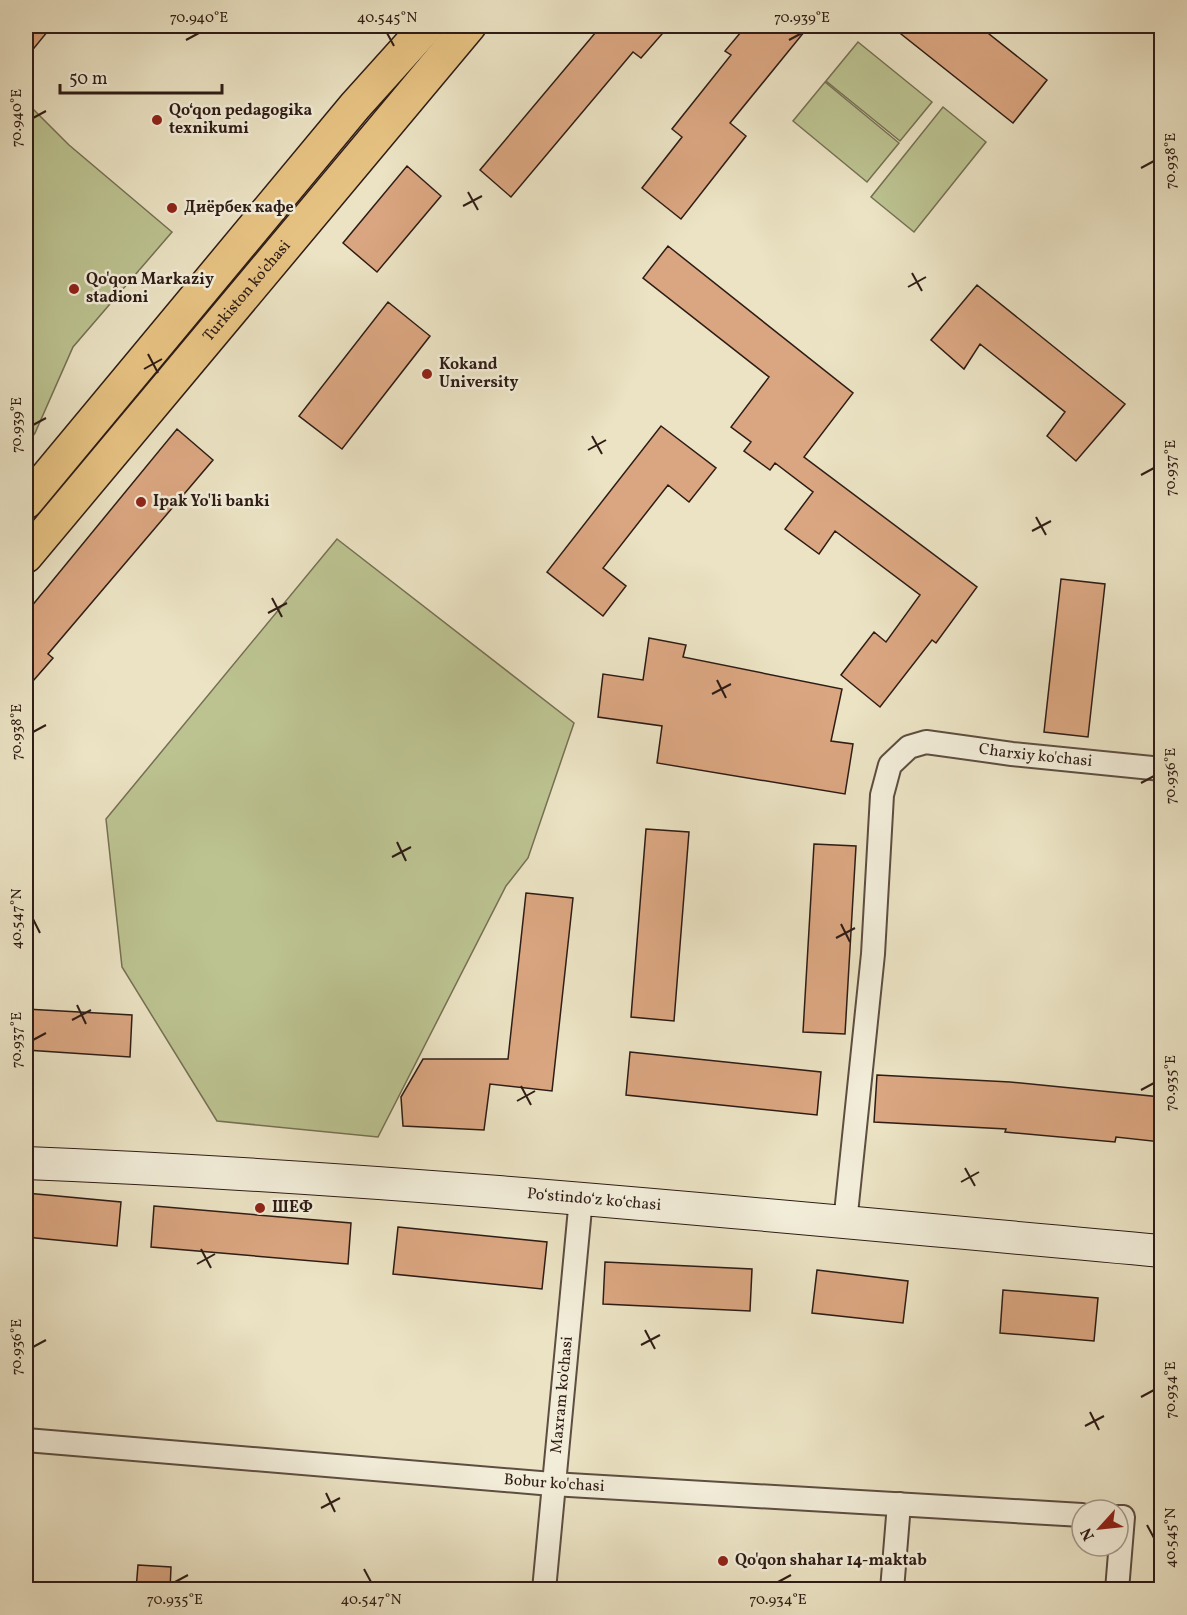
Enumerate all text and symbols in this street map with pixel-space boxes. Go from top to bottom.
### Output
text: 70.940°E [170,8,228,29]
text: 40.545°N [357,8,417,29]
text: 70.939°E [774,8,830,29]
scale bar [60,57,222,95]
text: 50 m [69,67,108,92]
text: 70.940°E [7,89,28,147]
place label: Qo‘qon pedagogika texnikumi [169,100,313,140]
marker: Qo‘qon pedagogika texnikumi [150,113,164,127]
text: 70.938°E [1161,133,1182,189]
place label: Диёрбек кафе [184,197,294,219]
marker: Диёрбек кафе [165,201,179,215]
street label: Turkiston ko'chasi [198,236,296,347]
place label: Qo'qon Markaziy stadioni [86,269,214,309]
marker: Qo'qon Markaziy stadioni [67,282,81,296]
place label: Kokand University [439,354,519,394]
marker: Kokand University [420,367,434,381]
text: 70.939°E [7,397,28,453]
text: 70.937°E [1161,440,1182,496]
place label: Ipak Yo'li banki [153,491,270,513]
marker: Ipak Yo'li banki [134,495,148,509]
text: 70.938°E [7,704,28,760]
street label: Charxiy ko'chasi [977,738,1093,773]
text: 70.936°E [1161,748,1182,804]
text: 40.547°N [7,888,28,950]
text: 70.937°E [7,1012,28,1068]
text: 70.935°E [1161,1055,1182,1111]
street label: Poʻstindoʻz koʻchasi [526,1183,662,1217]
place label: ШЕФ [272,1197,313,1219]
marker: ШЕФ [253,1201,267,1215]
text: 70.936°E [7,1319,28,1375]
street label: Maxram ko'chasi [546,1335,579,1455]
text: 70.934°E [1161,1361,1182,1419]
street label: Bobur ko'chasi [503,1469,605,1498]
north arrow [1070,1498,1130,1558]
text: 40.545°N [1161,1508,1182,1568]
text: N [1076,1523,1101,1544]
place label: Qo'qon shahar 14-maktab [735,1550,927,1572]
marker: Qo'qon shahar 14-maktab [716,1554,730,1568]
text: 70.935°E [147,1590,203,1611]
text: 40.547°N [340,1590,402,1611]
text: 70.934°E [749,1590,807,1611]

